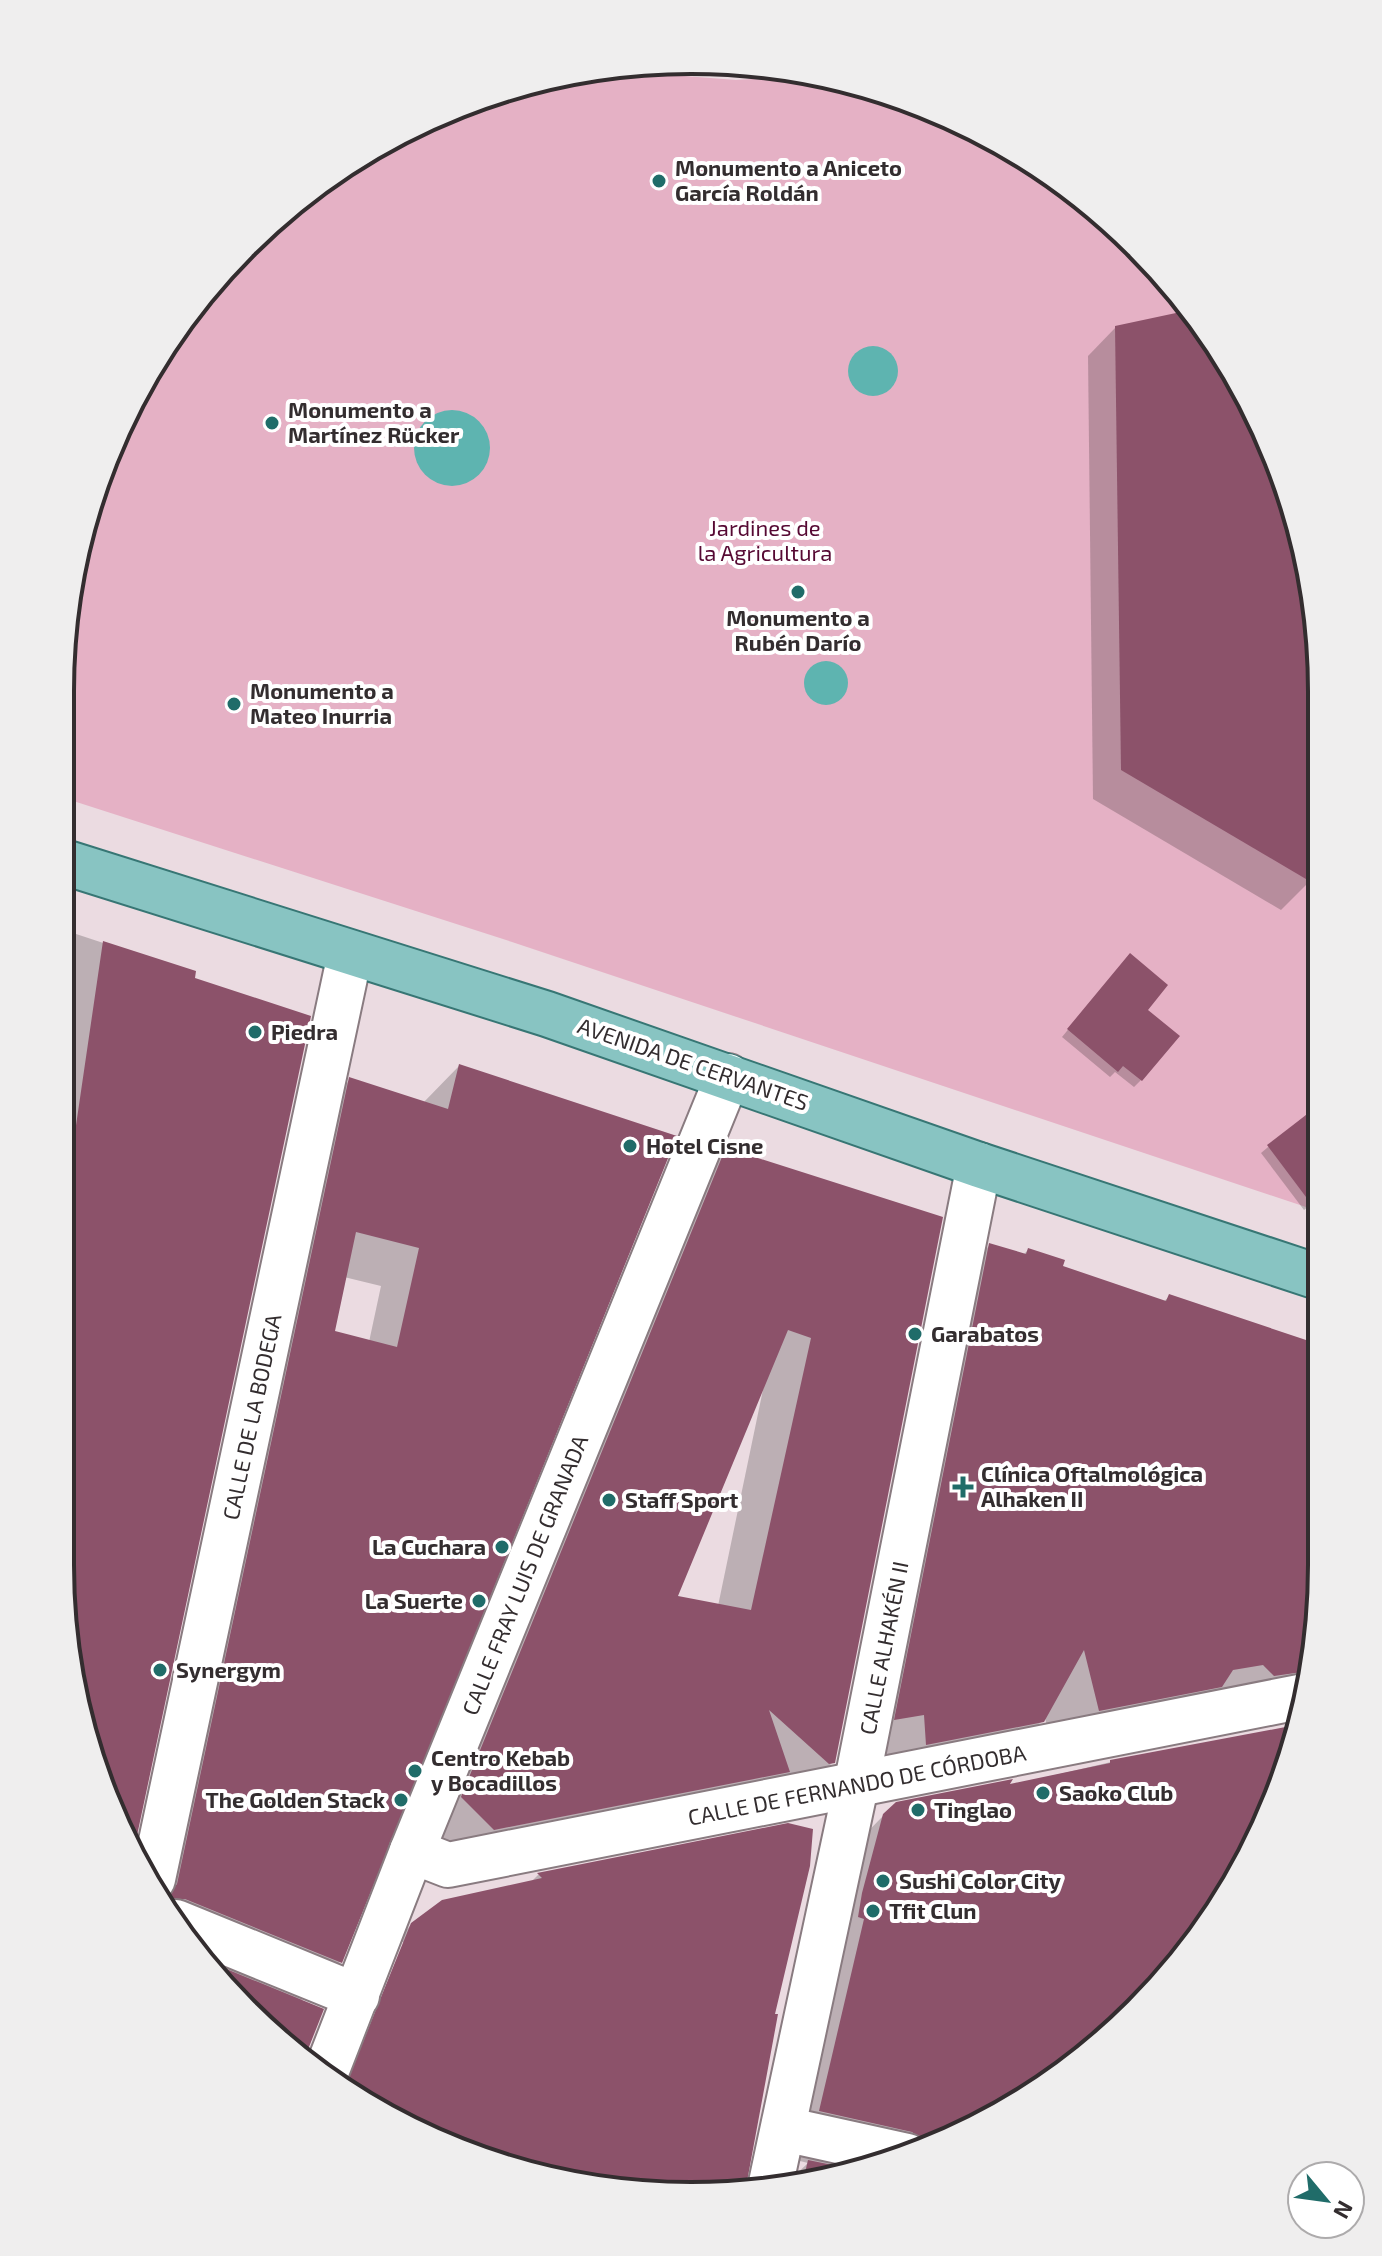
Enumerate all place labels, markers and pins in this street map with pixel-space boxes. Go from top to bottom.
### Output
place label: Monumento a Aniceto García Roldán [675,154,902,205]
marker: Monumento a Aniceto García Roldán [650,172,668,190]
place label: Monumento a Martínez Rücker [288,396,460,447]
marker: Monumento a Martínez Rücker [263,414,281,432]
marker: Monumento a Rubén Darío [789,583,807,601]
place label: Monumento a Rubén Darío [726,604,870,655]
place label: Monumento a Mateo Inurria [250,677,394,728]
marker: Monumento a Mateo Inurria [225,695,243,713]
place label: Piedra [271,1018,338,1044]
marker: Piedra [246,1023,264,1041]
place label: Hotel Cisne [646,1132,763,1158]
marker: Hotel Cisne [621,1137,639,1155]
place label: Garabatos [931,1320,1039,1346]
marker: Garabatos [906,1325,924,1343]
place label: Clínica Oftalmológica Alhaken II [981,1460,1203,1511]
marker: Clínica Oftalmológica Alhaken II [952,1476,974,1498]
place label: Staff Sport [625,1486,738,1512]
marker: Staff Sport [600,1491,618,1509]
place label: La Cuchara [372,1533,486,1559]
marker: La Cuchara [493,1538,511,1556]
place label: La Suerte [365,1587,463,1613]
marker: La Suerte [470,1592,488,1610]
place label: Synergym [176,1656,281,1683]
marker: Synergym [151,1661,169,1679]
place label: Centro Kebab y Bocadillos [431,1744,570,1796]
marker: Centro Kebab y Bocadillos [406,1762,424,1780]
place label: Saoko Club [1059,1779,1173,1805]
marker: Saoko Club [1034,1784,1052,1802]
place label: The Golden Stack [206,1786,386,1812]
marker: The Golden Stack [392,1791,410,1809]
place label: Tinglao [934,1796,1012,1822]
marker: Tinglao [909,1801,927,1819]
place label: Sushi Color City [899,1867,1062,1894]
marker: Sushi Color City [874,1872,892,1890]
place label: Tfit Clun [889,1897,977,1923]
marker: Tfit Clun [864,1902,882,1920]

